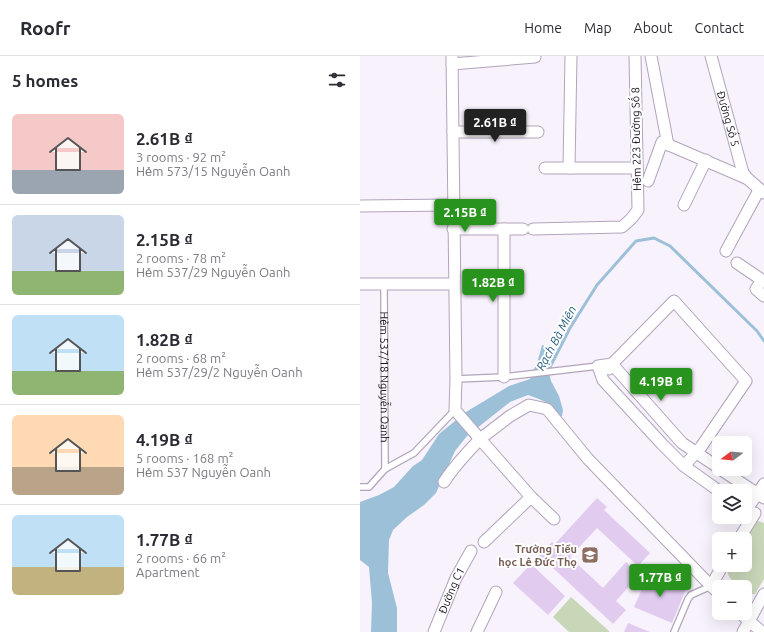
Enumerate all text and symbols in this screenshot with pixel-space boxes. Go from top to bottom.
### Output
text: Roofr [20,17,71,39]
text: Home [524,20,562,36]
text: Map [584,20,612,36]
text: About [634,20,673,36]
text: Contact [695,20,744,36]
icon: filters [326,69,348,91]
text: 5 homes [12,71,78,90]
street label: Hẻm 223 Đường Số 8 [627,87,643,191]
street label: Đường Số 5 [715,90,741,148]
pin: 2.61B ₫ [458,109,532,143]
text: 2.61B ₫ [473,115,517,129]
text: 2.61B ₫ [136,129,193,148]
icon: home [44,130,92,178]
text: 3 rooms · 92 m² [136,150,226,164]
text: Hẻm 573/15 Nguyễn Oanh [136,164,291,178]
pin: 2.15B ₫ [428,199,502,233]
text: 2.15B ₫ [443,205,487,219]
text: 2.15B ₫ [136,230,193,249]
icon: home [44,231,92,279]
text: 2 rooms · 78 m² [136,251,226,265]
text: Hẻm 537/29 Nguyễn Oanh [136,265,291,279]
pin: 1.82B ₫ [456,269,530,303]
text: 1.82B ₫ [471,275,515,289]
water label: Rạch Bà Miên [534,303,579,373]
street label: Hẻm 537/18 Nguyễn Oanh [378,312,391,442]
text: 1.82B ₫ [136,330,193,349]
icon: home [44,331,92,379]
text: 2 rooms · 68 m² [136,351,226,365]
text: Hẻm 537/29/2 Nguyễn Oanh [136,365,303,379]
pin: 4.19B ₫ [624,368,698,402]
text: 4.19B ₫ [639,374,683,388]
text: 4.19B ₫ [136,430,193,449]
icon: home [44,431,92,479]
north arrow [712,436,752,476]
map controls [712,436,752,620]
text: 5 rooms · 168 m² [136,451,233,465]
text: Hẻm 537 Nguyễn Oanh [136,465,271,479]
button: layers [712,484,752,524]
text: 1.77B ₫ [136,530,193,549]
icon: home [44,531,92,579]
button: + [712,532,752,572]
place label: Trường Tiểu học Lê Đức Thọ [498,543,577,568]
school or university icon: Trường Tiểu học Lê Đức Thọ [580,545,600,565]
text: 2 rooms · 66 m² [136,551,226,565]
pin: 1.77B ₫ [623,564,697,598]
text: Apartment [136,565,200,579]
street label: Đường C1 [436,565,467,615]
text: 1.77B ₫ [638,570,682,584]
button: − [712,580,752,620]

